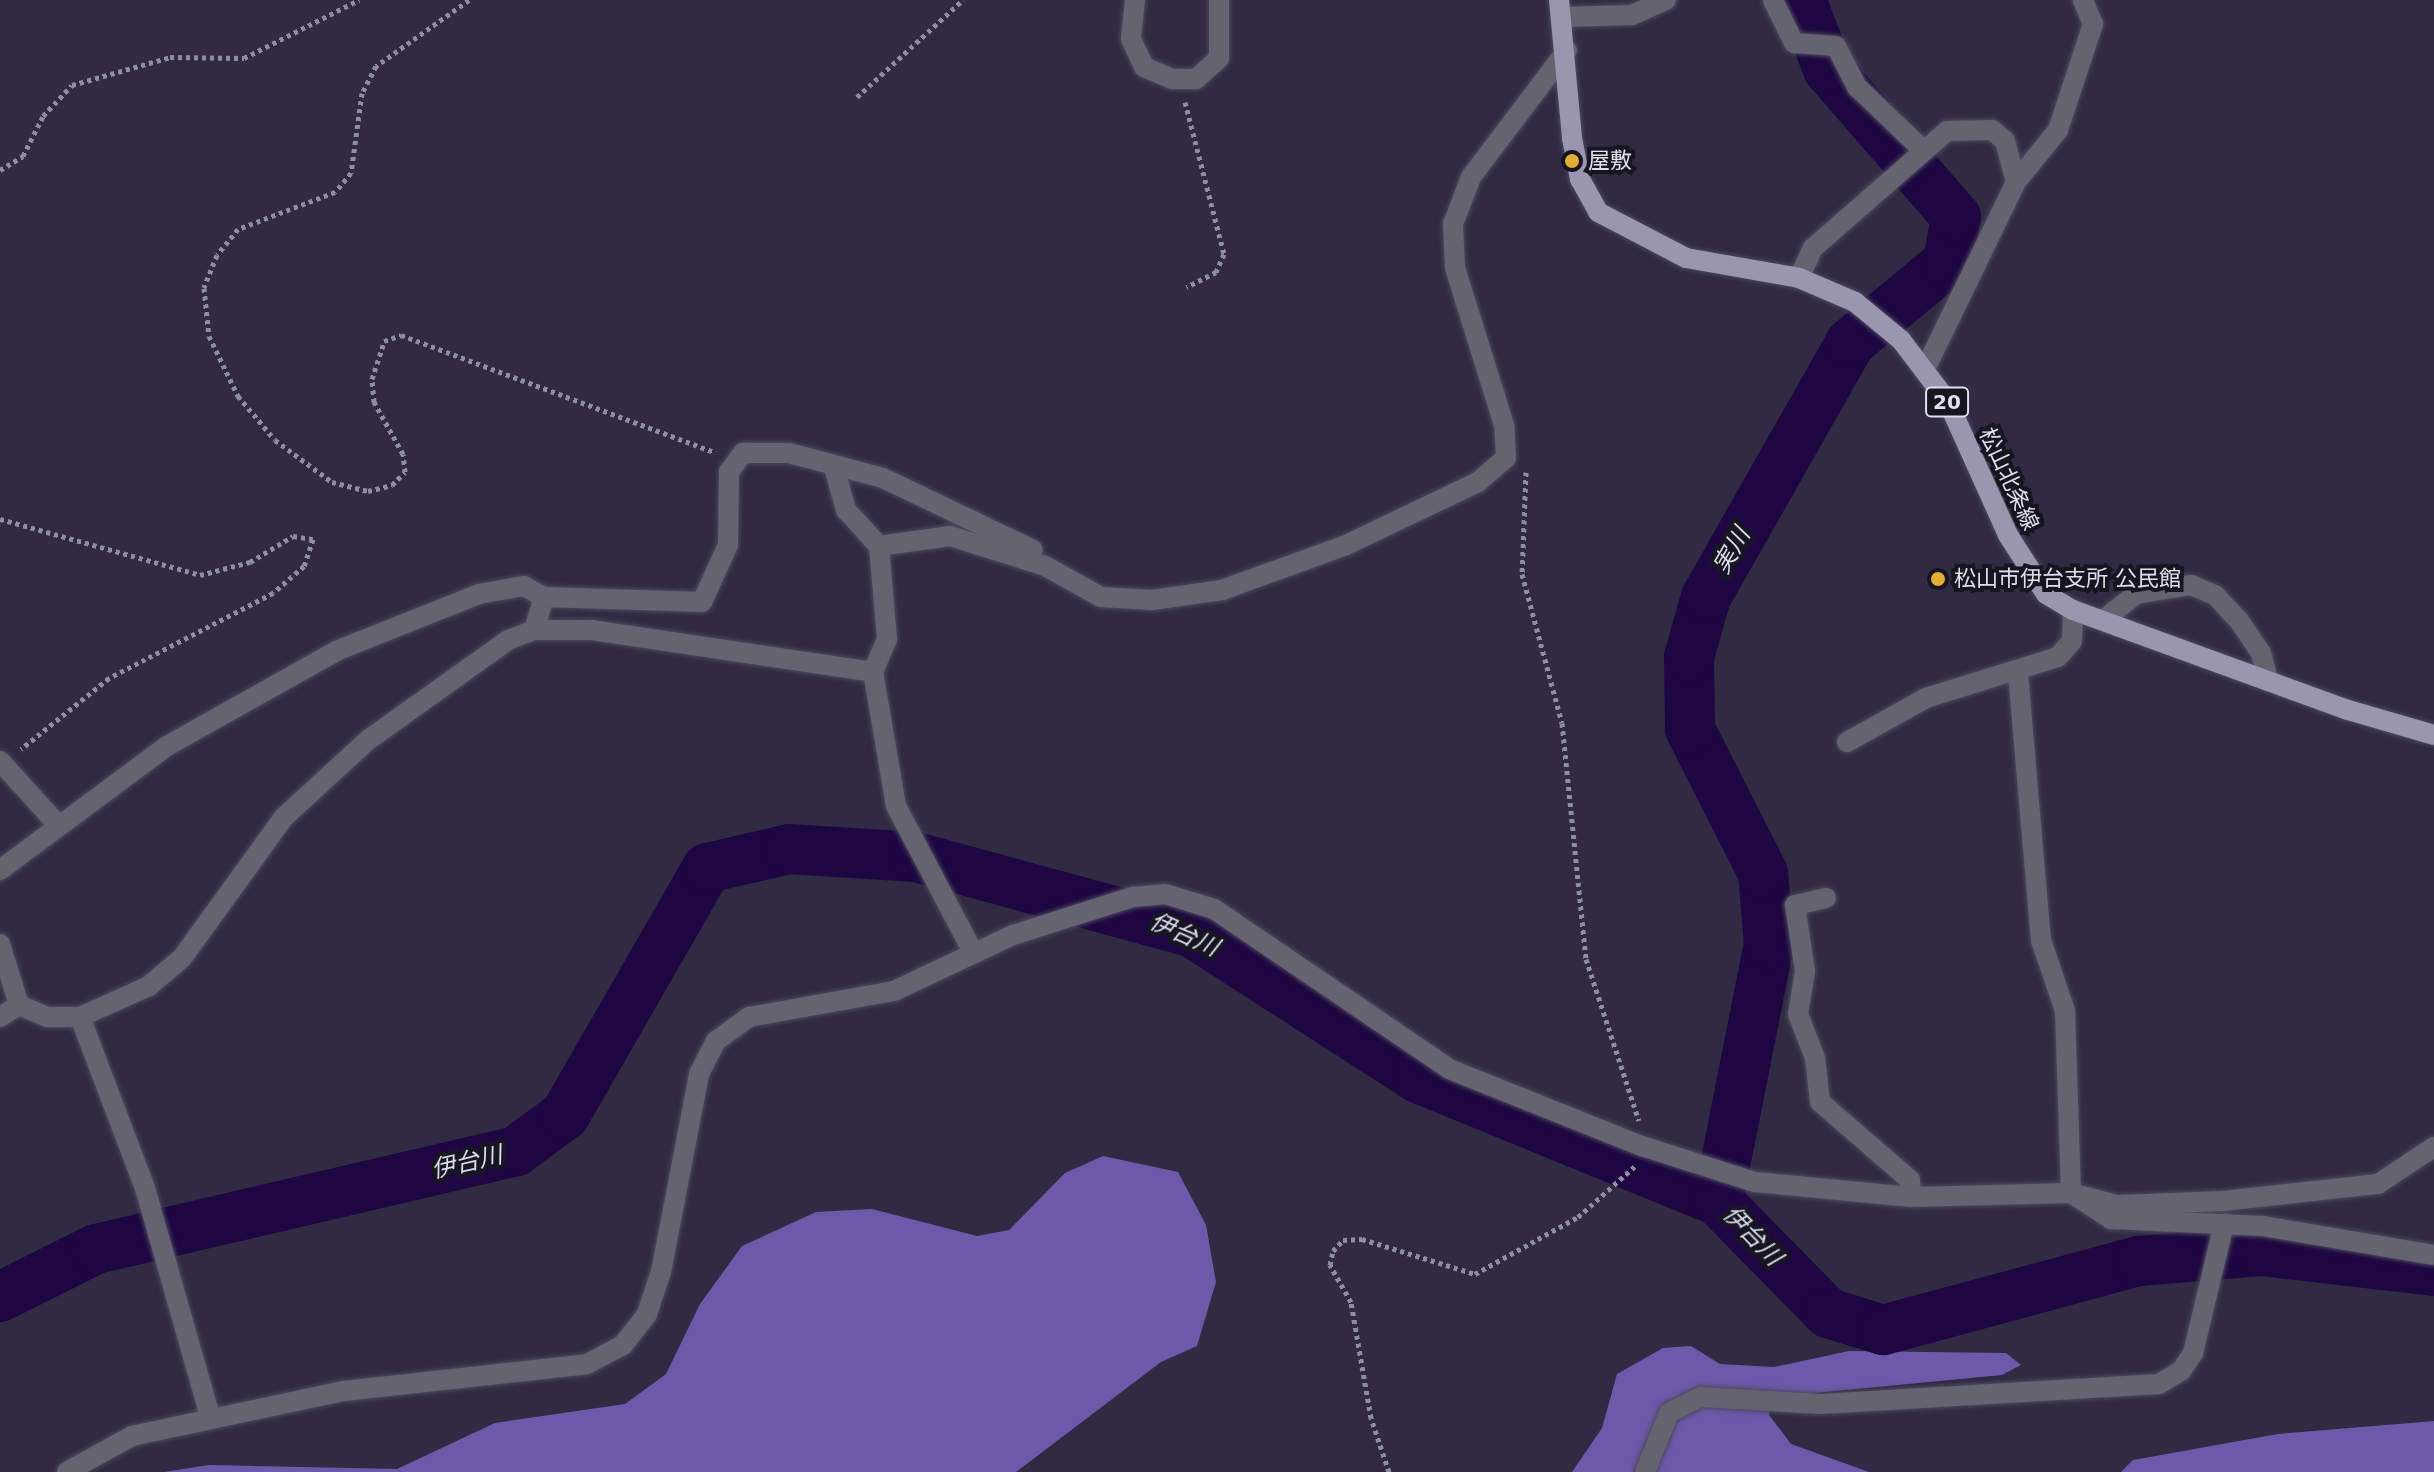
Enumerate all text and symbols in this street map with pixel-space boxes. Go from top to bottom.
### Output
place label: 屋敷 [1588,148,1632,174]
marker: 屋敷 [1563,152,1581,170]
road number: 20 [1925,386,1969,418]
street label: 松山北条線 [1974,424,2044,534]
water label: 実川 [1708,523,1756,579]
place label: 松山市伊台支所 公民館 [1954,566,2181,592]
marker: 松山市伊台支所 公民館 [1929,570,1947,588]
water label: 伊台川 [1145,907,1223,963]
water label: 伊台川 [429,1141,505,1185]
water label: 伊台川 [1717,1200,1787,1272]

